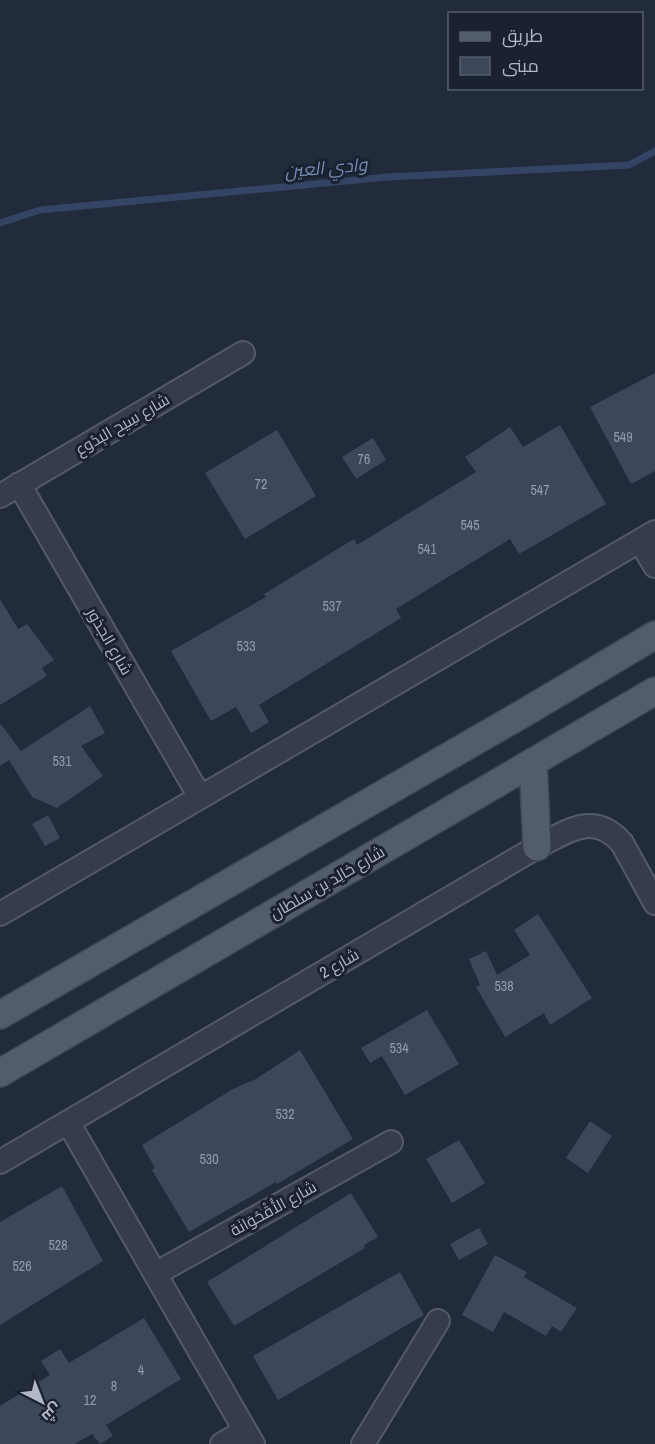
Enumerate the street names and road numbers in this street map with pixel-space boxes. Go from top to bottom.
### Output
street label: شارع سِيح البِدُوع [71,388,174,461]
street label: شارع الجذور [80,602,138,679]
street label: شارع خالِد بن سلطان [265,840,389,925]
street label: شارع 2 [315,943,363,984]
street label: شارع الأُقْحُوَانَة [226,1175,321,1242]

